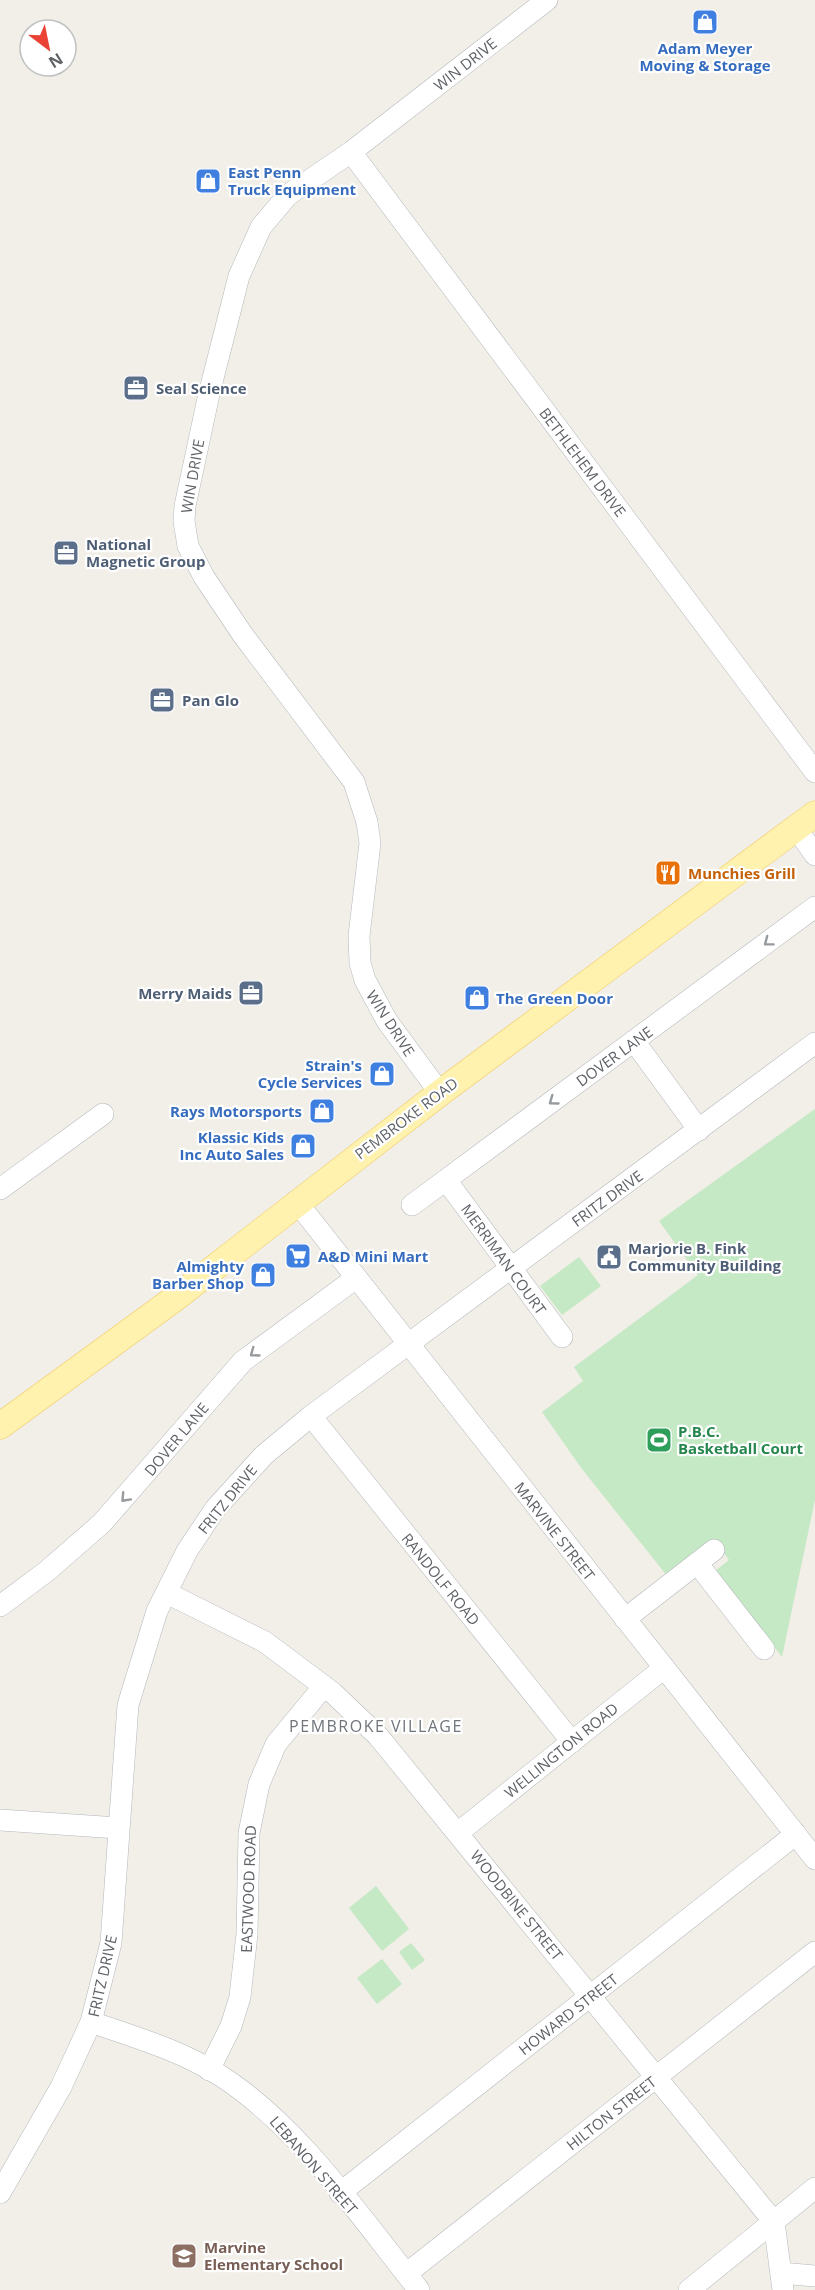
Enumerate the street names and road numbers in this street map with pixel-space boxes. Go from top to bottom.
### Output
street label: WIN DRIVE [429,33,501,95]
street label: BETHLEHEM DRIVE [535,403,631,521]
street label: WIN DRIVE [176,437,208,515]
street label: WIN DRIVE [362,986,420,1060]
street label: DOVER LANE [572,1021,656,1091]
street label: PEMBROKE ROAD [350,1073,462,1163]
street label: FRITZ DRIVE [567,1165,647,1231]
street label: MERRIMAN COURT [457,1200,551,1319]
street label: DOVER LANE [139,1398,213,1480]
street label: FRITZ DRIVE [193,1460,261,1538]
street label: MARVINE STREET [510,1478,600,1585]
street label: RANDOLF ROAD [398,1529,484,1629]
street label: WELLINGTON ROAD [500,1698,622,1802]
street label: EASTWOOD ROAD [236,1825,260,1953]
street label: WOODBINE STREET [466,1846,568,1965]
street label: FRITZ DRIVE [83,1933,121,2019]
street label: HOWARD STREET [514,1968,622,2059]
street label: HILTON STREET [562,2071,661,2154]
street label: LEBANON STREET [266,2112,363,2219]

